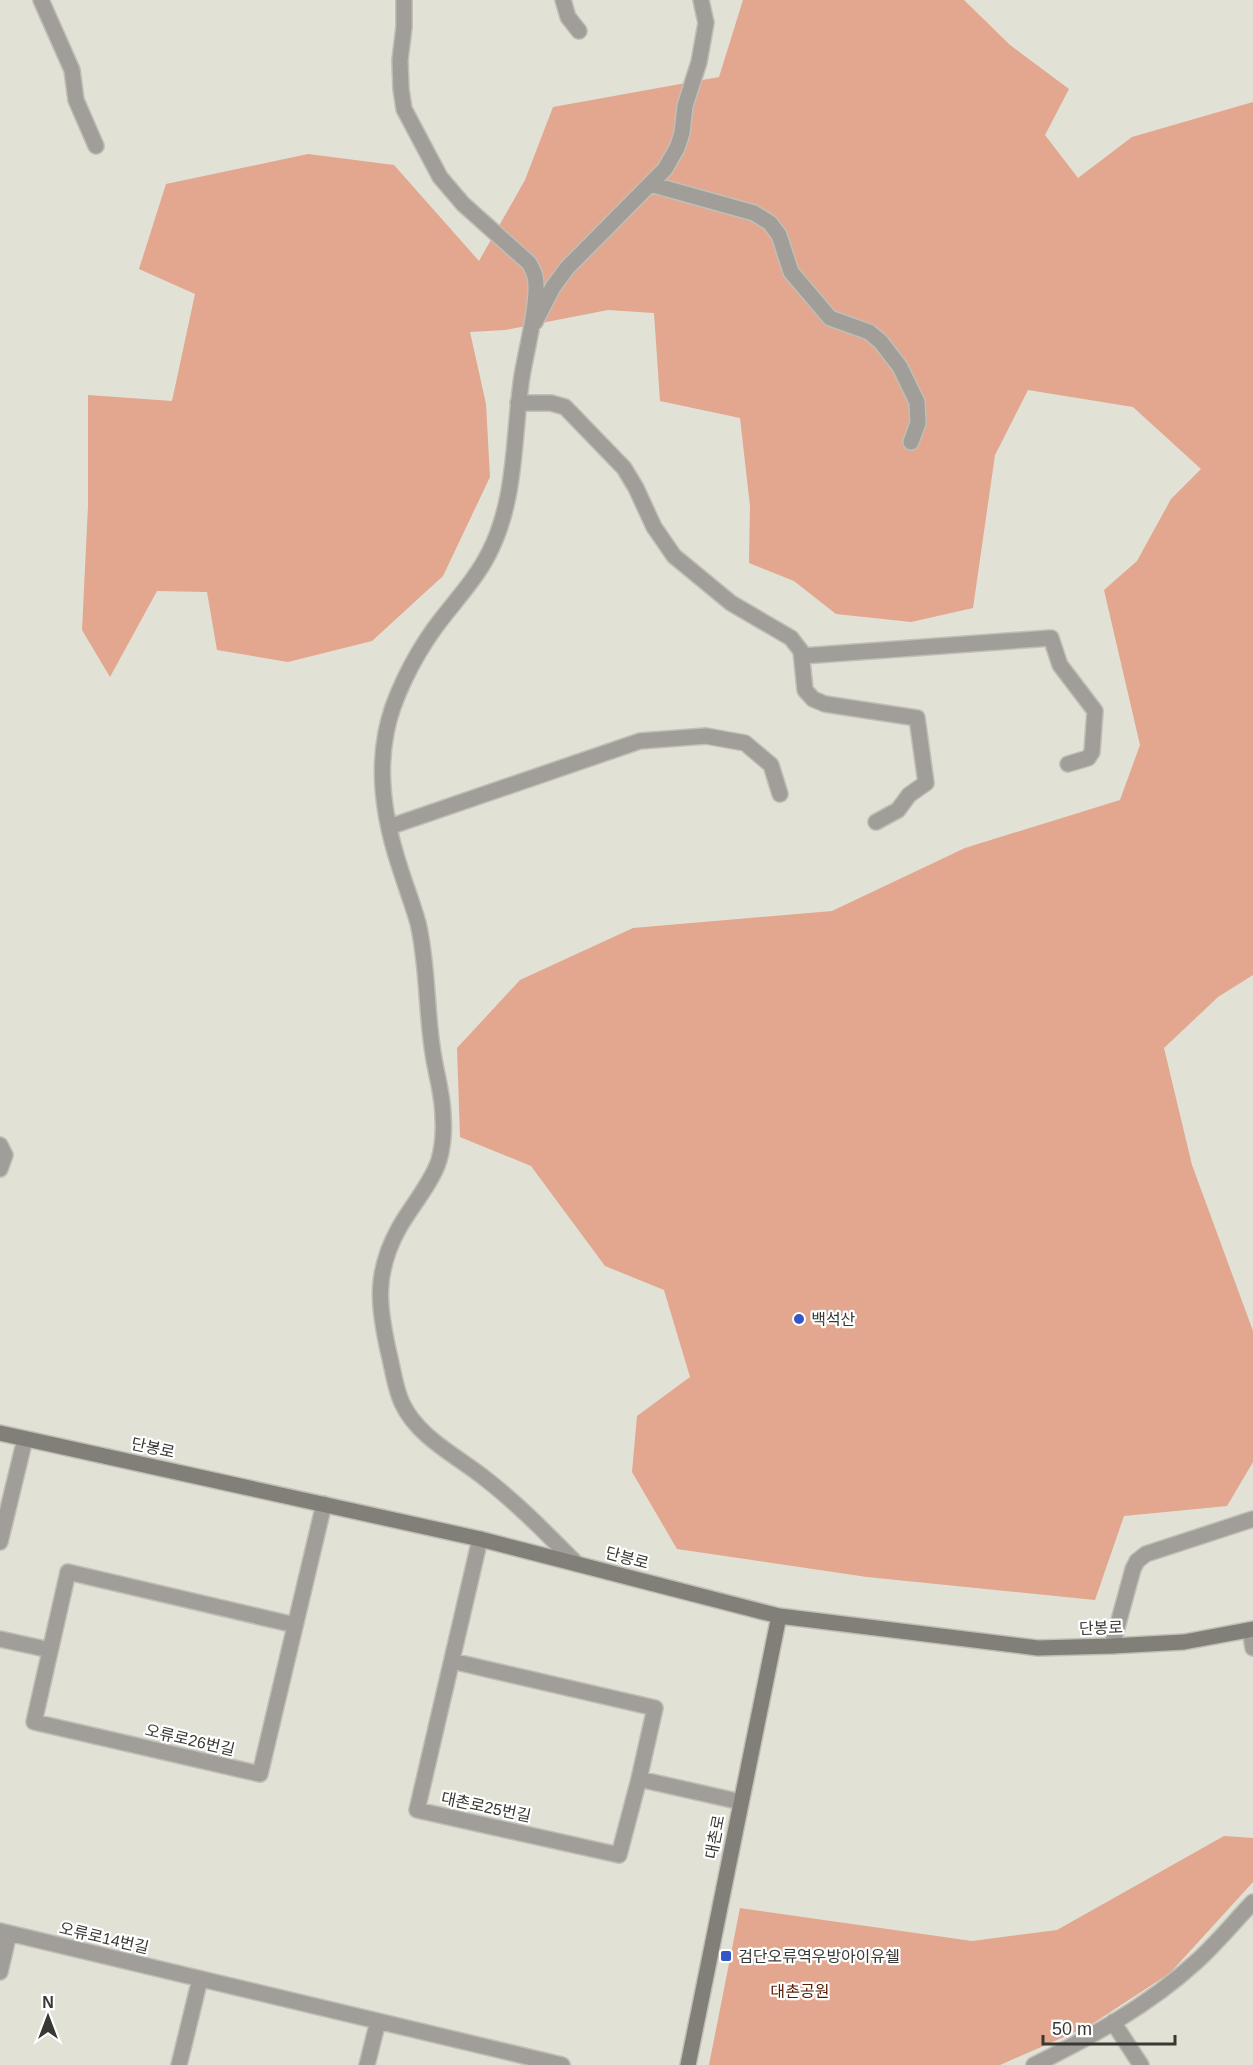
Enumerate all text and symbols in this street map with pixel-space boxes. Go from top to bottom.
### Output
place label: 백석산 [811,1311,855,1328]
marker: 백석산 [792,1312,806,1326]
street label: 단봉로 [130,1435,177,1461]
street label: 단봉로 [603,1544,651,1572]
street label: 단봉로 [1079,1619,1124,1637]
street label: 오류로26번길 [144,1721,236,1759]
street label: 대촌로25번길 [440,1789,532,1825]
street label: 대촌로 [702,1813,728,1860]
street label: 오류로14번길 [58,1919,150,1957]
place label: 검단오류역우방아이유쉘 [738,1948,900,1965]
marker: 검단오류역우방아이유쉘 [719,1949,733,1963]
park label: 대촌공원 [771,1983,829,2000]
north arrow [18,1987,78,2047]
text: N [42,1994,54,2011]
scale bar [1043,2008,1175,2046]
text: 50 m [1052,2019,1092,2039]

